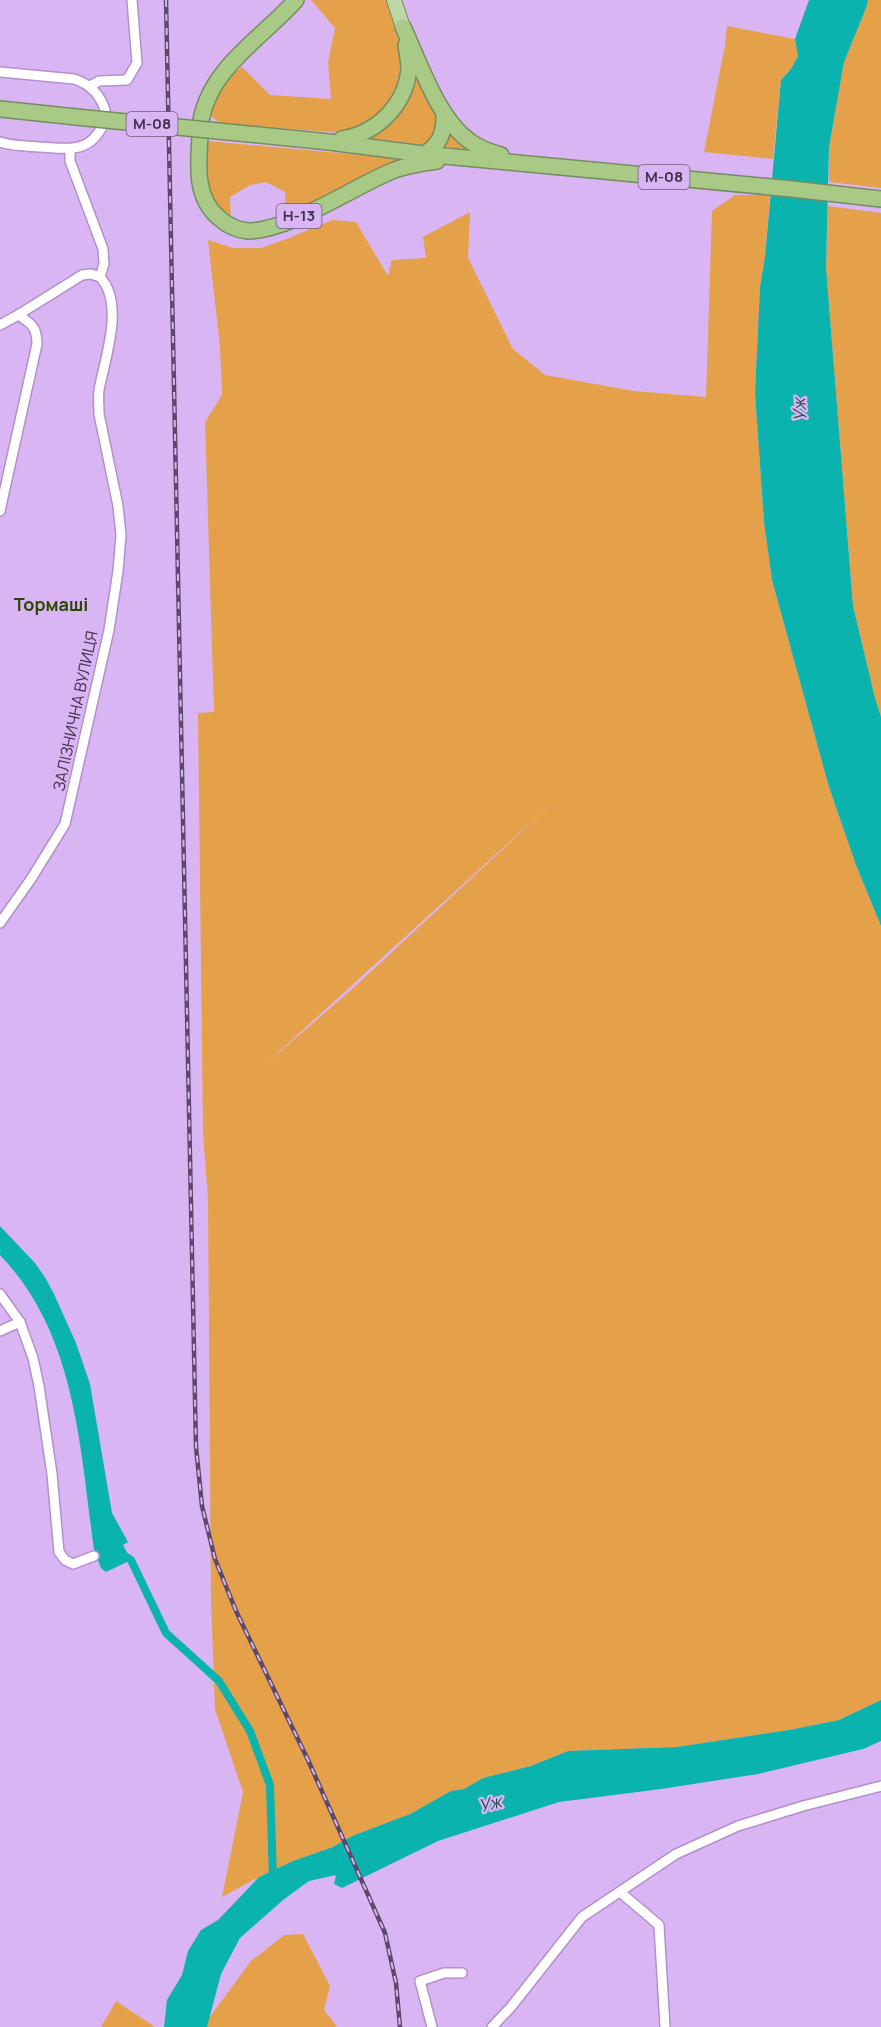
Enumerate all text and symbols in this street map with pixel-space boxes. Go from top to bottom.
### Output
road number: М-08 [126,112,178,136]
road number: М-08 [638,165,690,189]
road number: Н-13 [276,204,322,228]
water label: Уж [786,395,812,423]
district label: Тормаші [14,592,88,616]
street label: ЗАЛІЗНИЧНА ВУЛИЦЯ [47,629,103,793]
water label: Уж [476,1788,506,1817]

